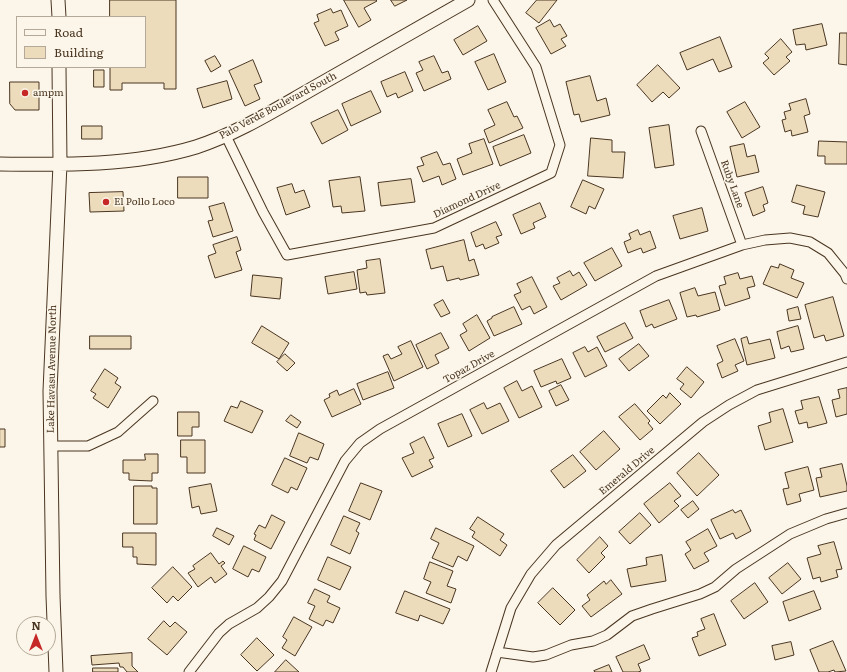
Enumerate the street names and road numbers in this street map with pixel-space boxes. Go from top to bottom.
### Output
street label: Palo Verde Boulevard South [217,70,339,142]
street label: Ruby Lane [718,158,746,210]
street label: Diamond Drive [432,179,502,221]
street label: Lake Havasu Avenue North [45,305,59,433]
street label: Topaz Drive [441,348,497,386]
street label: Emerald Drive [597,444,657,498]

